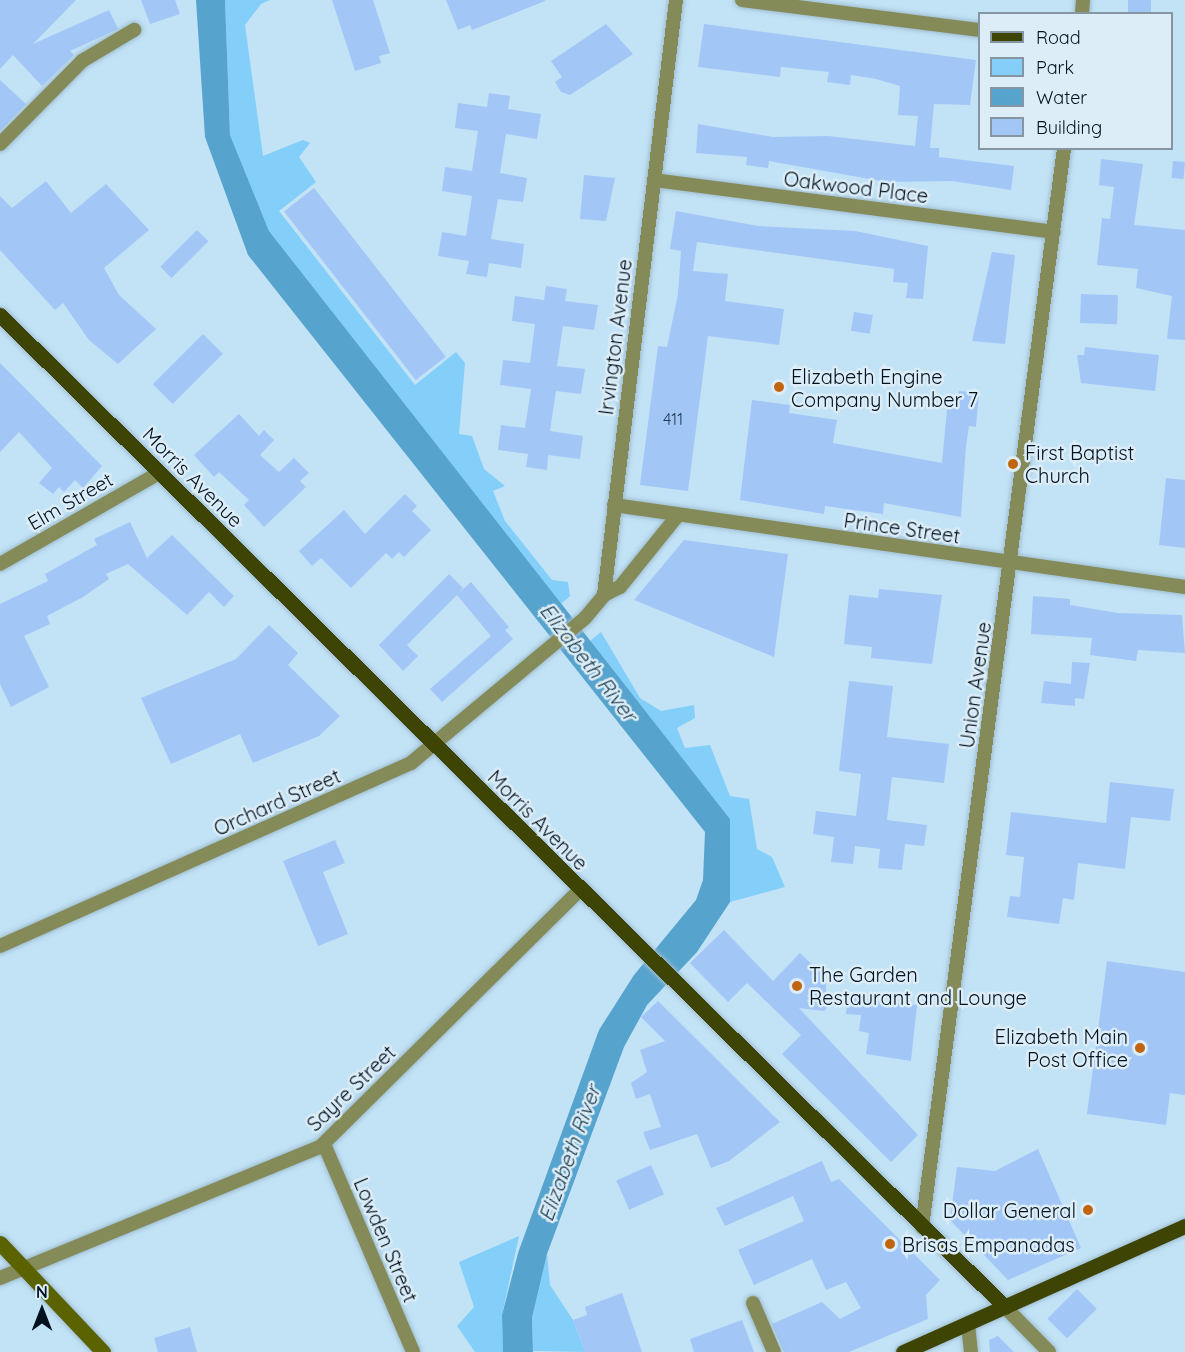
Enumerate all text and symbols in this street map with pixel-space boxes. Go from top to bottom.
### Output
legend [978,12,1173,150]
text: Road [1036,26,1081,49]
text: Park [1036,56,1074,79]
text: Water [1036,86,1087,109]
text: Building [1036,116,1102,139]
street label: Oakwood Place [782,166,930,208]
street label: Irvington Avenue [594,258,636,416]
place label: Elizabeth Engine Company Number 7 [791,364,978,411]
marker: Elizabeth Engine Company Number 7 [772,380,786,394]
house number: 411 [663,409,683,429]
street label: Morris Avenue [138,422,248,532]
place label: First Baptist Church [1025,440,1134,487]
marker: First Baptist Church [1006,457,1020,471]
street label: Elm Street [23,467,117,535]
street label: Prince Street [842,508,962,548]
water label: Elizabeth River [535,598,643,726]
street label: Union Avenue [954,620,996,750]
street label: Orchard Street [210,763,344,841]
street label: Morris Avenue [483,765,593,875]
place label: The Garden Restaurant and Lounge [809,963,1027,1010]
marker: The Garden Restaurant and Lounge [790,979,804,993]
place label: Elizabeth Main Post Office [995,1024,1128,1071]
street label: Sayre Street [302,1040,400,1136]
marker: Elizabeth Main Post Office [1133,1041,1147,1055]
water label: Elizabeth River [533,1082,605,1224]
street label: Lowden Street [349,1174,423,1306]
place label: Dollar General [943,1198,1076,1222]
marker: Dollar General [1081,1203,1095,1217]
place label: Brisas Empanadas [902,1232,1075,1256]
marker: Brisas Empanadas [883,1237,897,1251]
north arrow [12,1280,72,1340]
text: N [36,1282,48,1302]

